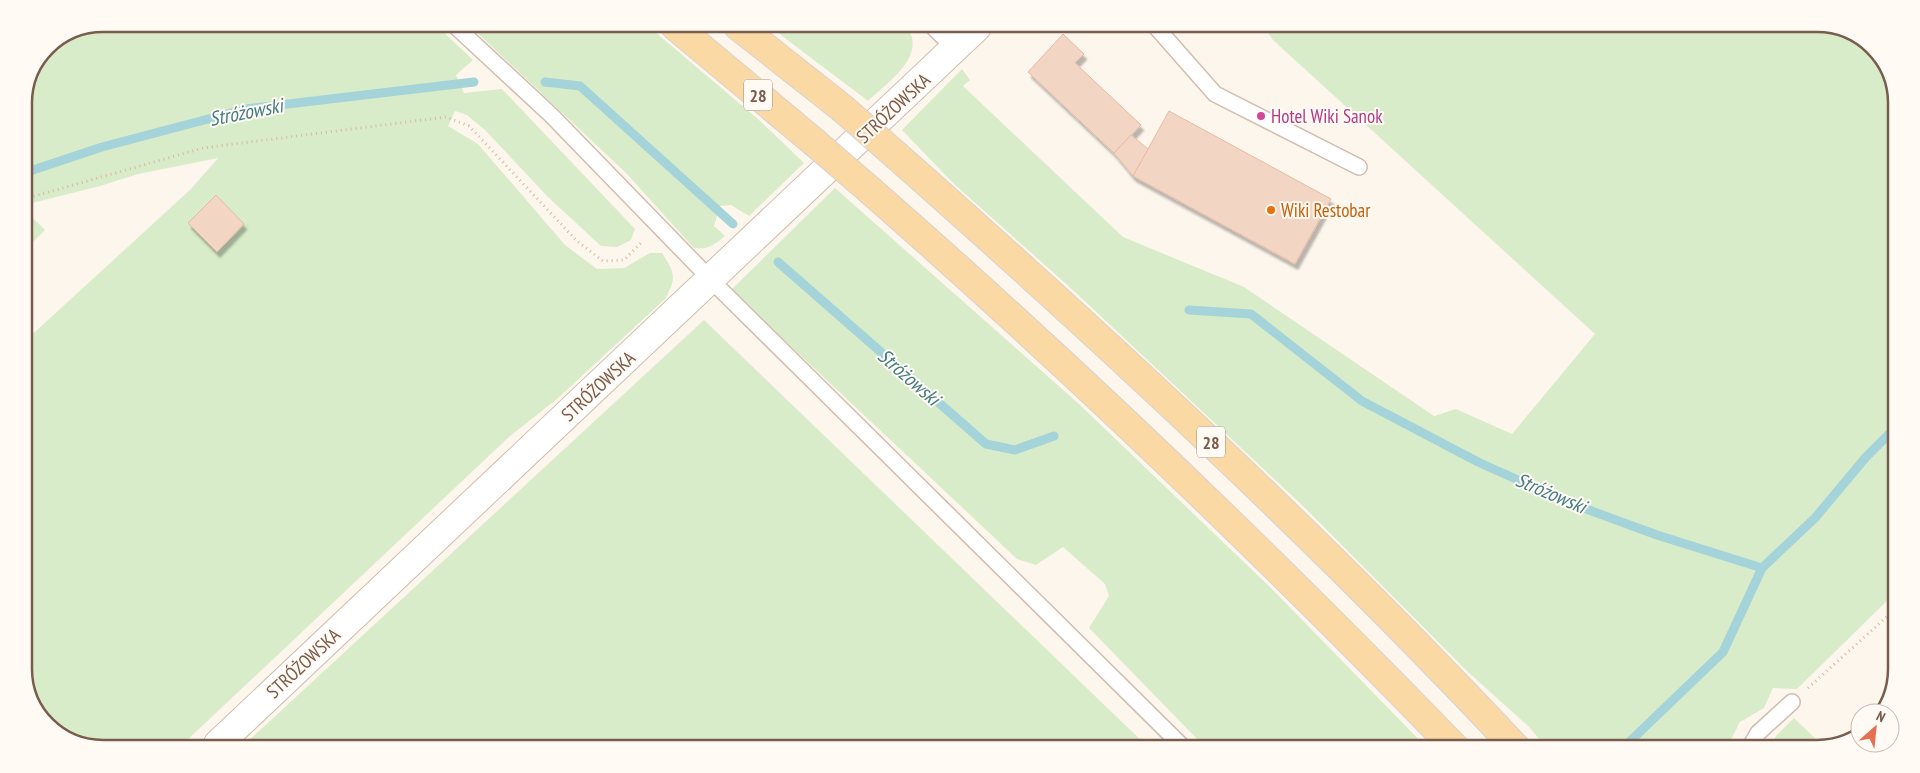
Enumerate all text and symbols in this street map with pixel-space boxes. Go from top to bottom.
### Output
street label: STRÓŻOWSKA [851,68,935,148]
road number: 28 [744,80,772,110]
water label: Stróżowski [207,92,287,132]
place label: Hotel Wiki Sanok [1271,104,1383,128]
marker: Hotel Wiki Sanok [1255,110,1267,122]
place label: Wiki Restobar [1281,198,1371,222]
marker: Wiki Restobar [1265,204,1277,216]
water label: Stróżowski [873,343,947,413]
street label: STRÓŻOWSKA [556,346,640,426]
road number: 28 [1197,427,1225,458]
water label: Stróżowski [1512,467,1593,520]
street label: STRÓŻOWSKA [261,623,345,703]
north arrow [1850,703,1900,753]
text: N [1873,707,1888,726]

